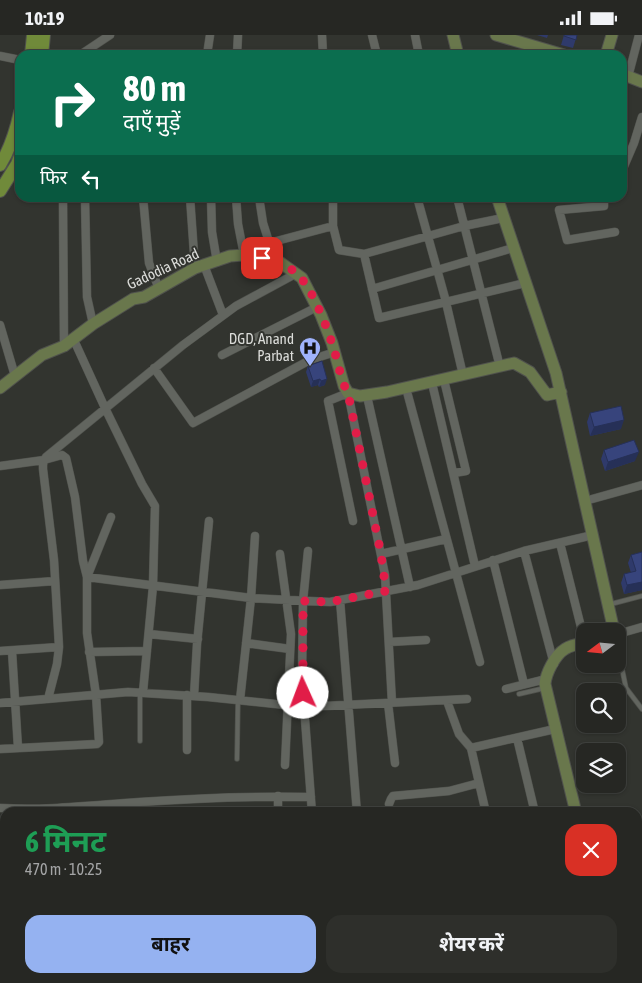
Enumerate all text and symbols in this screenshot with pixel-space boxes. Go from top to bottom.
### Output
text: 10:19 [25,7,64,29]
text: 80 m [123,68,186,108]
icon: right [40,70,105,135]
text: दाएँ मुड़ें [123,109,181,135]
icon: left [77,165,105,193]
text: फिर [40,166,67,188]
pin [241,237,283,279]
icon: arrive [248,244,276,272]
street label: Gadodia Road [124,245,201,293]
place label: DGD, Anand Parbat [229,330,294,364]
hospital icon: DGD, Anand Parbat [298,336,322,367]
north arrow [576,623,626,673]
map controls [576,623,626,793]
position arrow [276,666,328,718]
button: search [576,683,626,733]
button: layers [576,743,626,793]
text: 6 मिनट [25,824,106,858]
button: close [565,824,617,876]
text: 470 m · 10:25 [25,860,102,878]
button: बाहर [25,915,316,973]
button: शेयर करें [326,915,617,973]

